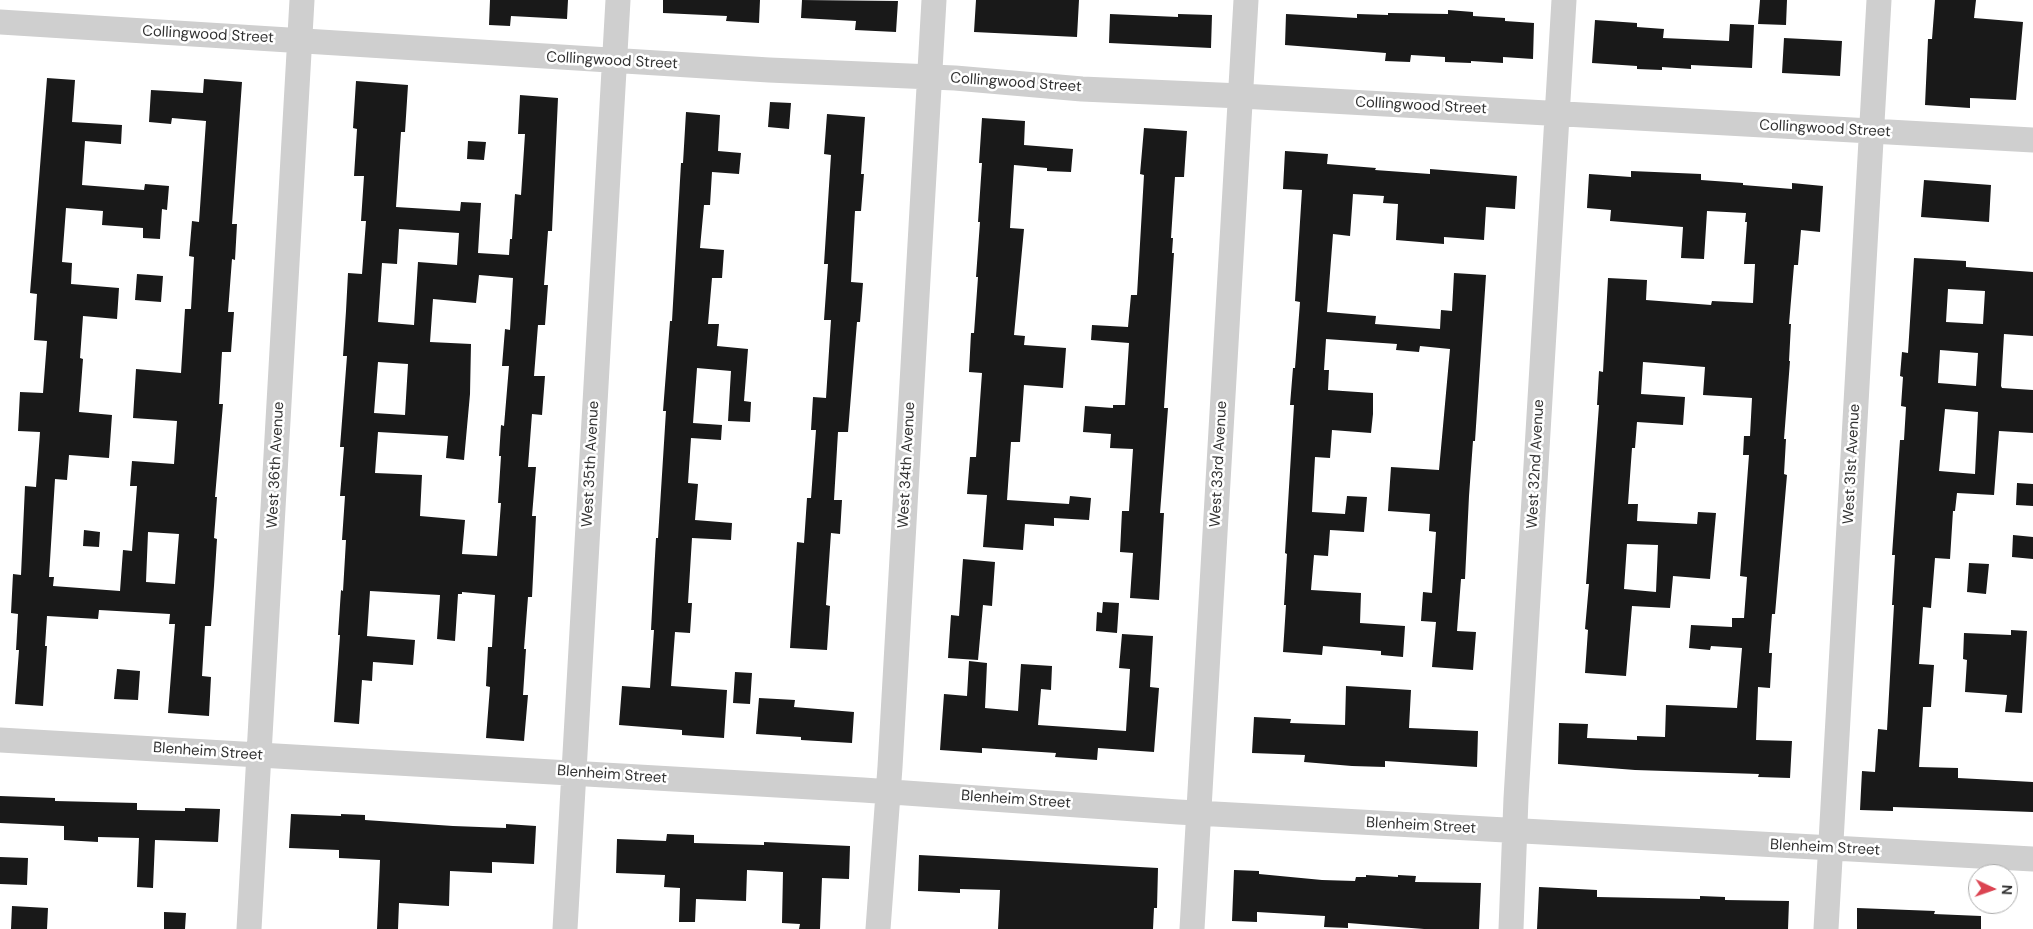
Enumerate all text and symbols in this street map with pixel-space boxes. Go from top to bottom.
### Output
street label: Collingwood Street [142,23,274,47]
street label: Collingwood Street [546,49,678,73]
street label: Collingwood Street [950,69,1082,97]
street label: Collingwood Street [1355,94,1487,118]
street label: Collingwood Street [1759,117,1891,141]
street label: West 32nd Avenue [1524,399,1548,529]
street label: West 35th Avenue [579,400,603,528]
street label: West 33rd Avenue [1207,400,1231,528]
street label: West 36th Avenue [264,401,288,529]
street label: West 34th Avenue [895,401,919,529]
street label: West 31st Avenue [1840,403,1864,525]
street label: Blenheim Street [152,739,264,765]
street label: Blenheim Street [556,762,668,788]
street label: Blenheim Street [960,787,1072,813]
street label: Blenheim Street [1366,814,1476,838]
street label: Blenheim Street [1770,836,1880,860]
north arrow [1968,864,2018,914]
text: N [1998,884,2016,895]

